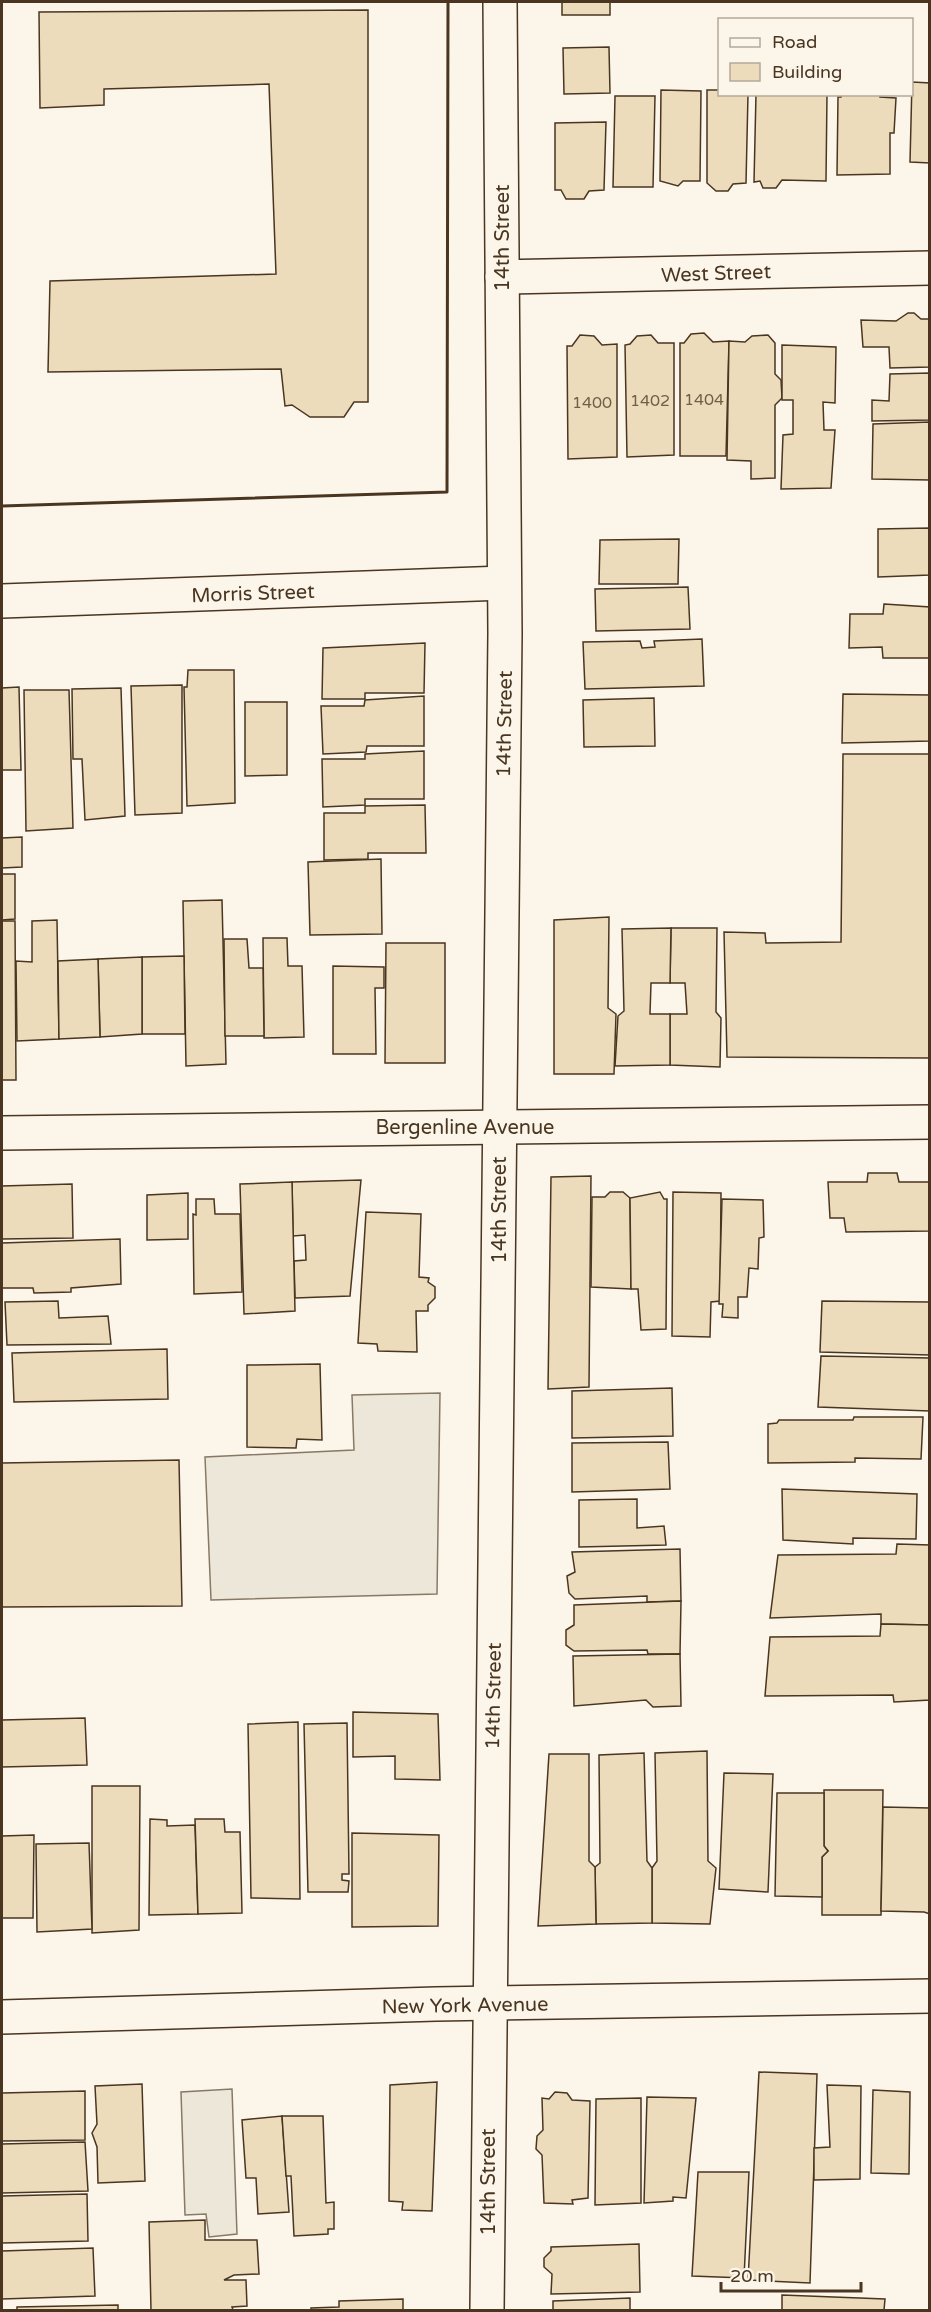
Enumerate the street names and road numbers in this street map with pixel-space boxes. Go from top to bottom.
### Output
street label: 14th Street [491,184,515,292]
street label: West Street [661,260,772,288]
street label: Morris Street [191,580,316,608]
street label: 14th Street [492,670,518,778]
street label: Bergenline Avenue [376,1116,554,1140]
street label: 14th Street [488,1156,512,1264]
street label: 14th Street [481,1642,507,1750]
street label: New York Avenue [381,1993,549,2019]
street label: 14th Street [477,2128,501,2236]

